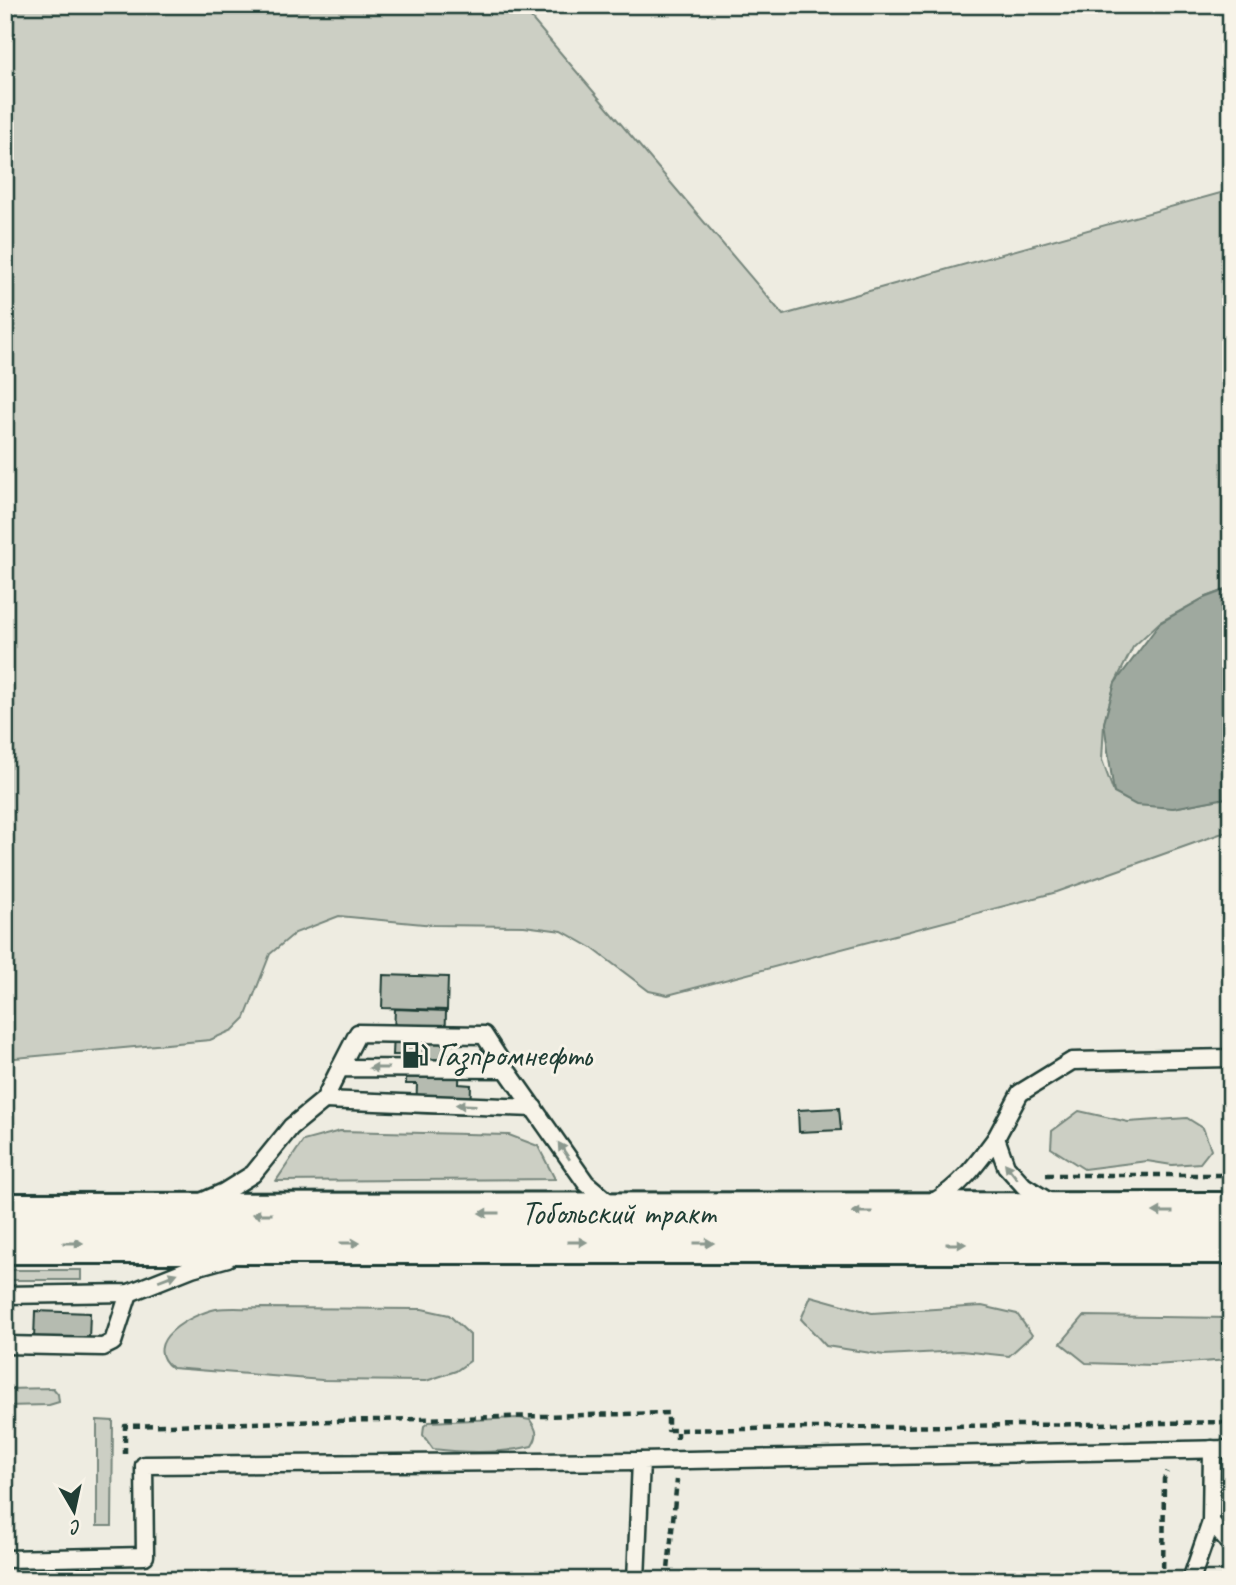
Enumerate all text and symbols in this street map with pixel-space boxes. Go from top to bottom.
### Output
place label: Газпромнефть [436,1034,593,1076]
fuel station icon: Газпромнефть [400,1040,430,1070]
one-way arrow [368,1063,390,1074]
one-way arrow [455,1100,477,1111]
one-way arrow [558,1142,571,1161]
one-way arrow [1004,1162,1019,1180]
street label: Тобольский тракт [521,1192,717,1234]
one-way arrow [850,1206,872,1218]
one-way arrow [1151,1206,1173,1218]
one-way arrow [478,1207,500,1219]
one-way arrow [250,1208,272,1220]
one-way arrow [567,1236,589,1248]
one-way arrow [63,1237,85,1249]
one-way arrow [339,1237,361,1249]
one-way arrow [694,1237,716,1249]
one-way arrow [946,1238,968,1250]
one-way arrow [158,1272,179,1283]
north arrow [38,1476,108,1546]
text: С [67,1514,83,1540]

